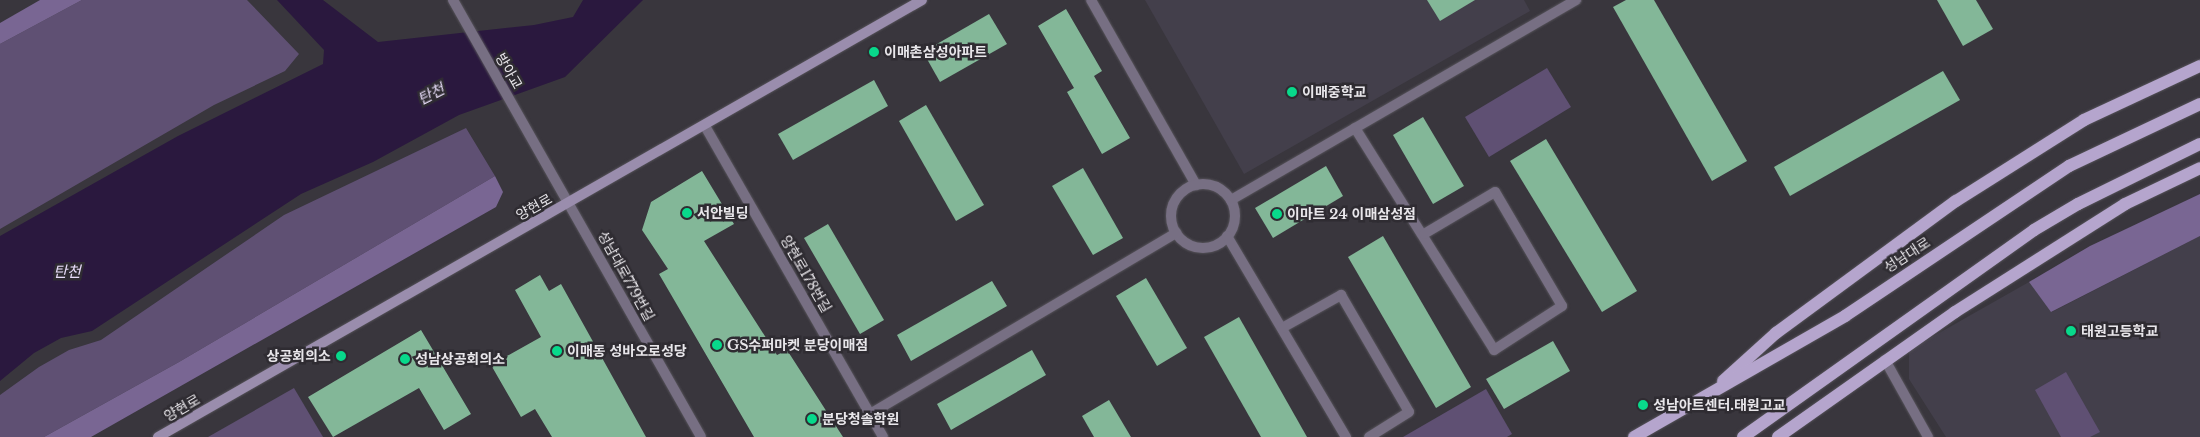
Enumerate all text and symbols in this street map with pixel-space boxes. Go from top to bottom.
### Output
place label: 이매촌삼성아파트 [884,44,987,60]
marker: 이매촌삼성아파트 [868,46,880,58]
street label: 방아교 [492,50,526,92]
water label: 탄천 [415,80,447,108]
place label: 이매중학교 [1302,84,1366,100]
marker: 이매중학교 [1286,86,1298,98]
street label: 양현로 [513,190,555,224]
place label: 서안빌딩 [697,205,749,221]
place label: 이마트 24 이매삼성점 [1287,206,1416,222]
marker: 서안빌딩 [681,207,693,219]
marker: 이마트 24 이매삼성점 [1271,208,1283,220]
street label: 성남대로779번길 [594,228,658,324]
street label: 양현로178번길 [777,232,835,316]
street label: 성남대로 [1881,234,1933,276]
water label: 탄천 [53,263,81,281]
place label: 태원고등학교 [2081,323,2158,339]
marker: 태원고등학교 [2065,325,2077,337]
place label: GS수퍼마켓 분당이매점 [727,337,868,353]
marker: GS수퍼마켓 분당이매점 [711,339,723,351]
place label: 이매동 성바오로성당 [567,343,687,359]
marker: 이매동 성바오로성당 [551,345,563,357]
place label: 상공회의소 [267,348,331,364]
marker: 상공회의소 [335,350,347,362]
place label: 성남상공회의소 [415,351,505,367]
marker: 성남상공회의소 [399,353,411,365]
street label: 양현로 [161,391,203,425]
place label: 성남아트센터.태원고교 [1653,397,1785,413]
marker: 성남아트센터.태원고교 [1637,399,1649,411]
place label: 분당청솔학원 [822,411,899,427]
marker: 분당청솔학원 [806,413,818,425]

